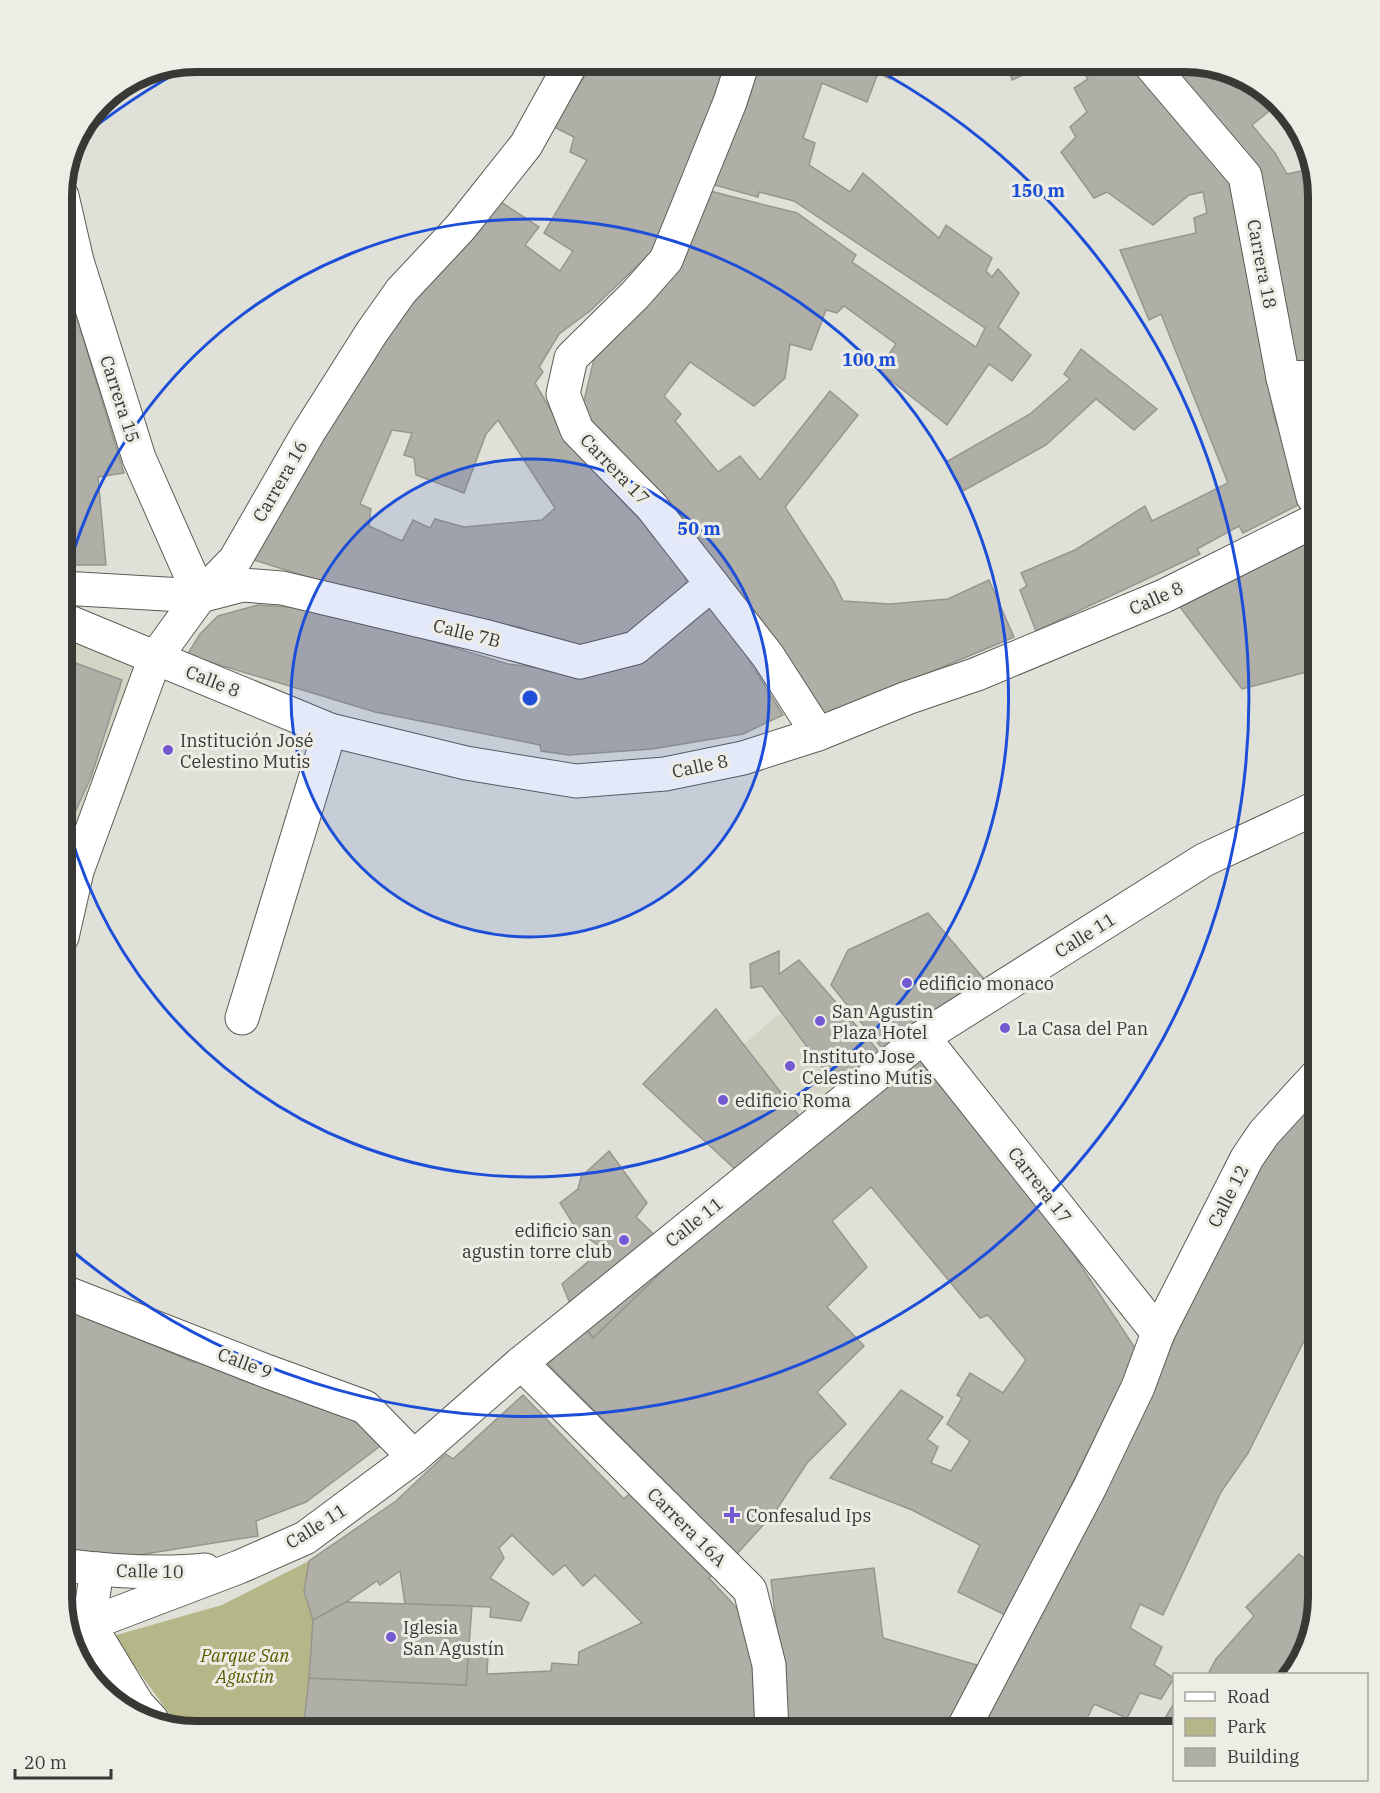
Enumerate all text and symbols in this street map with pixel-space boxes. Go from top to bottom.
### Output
text: 150 m [1011,179,1066,202]
street label: Carrera 18 [1242,217,1282,311]
text: 100 m [842,348,897,371]
street label: Carrera 15 [95,352,145,446]
street label: Carrera 17 [575,428,655,510]
street label: Carrera 16 [247,436,313,526]
text: 50 m [677,517,721,540]
street label: Calle 8 [1125,576,1187,620]
street label: Calle 7B [431,614,503,652]
street label: Calle 8 [182,660,244,702]
centre of rings [520,688,540,708]
place label: Institución José Celestino Mutis [180,729,313,773]
marker: Institución José Celestino Mutis [161,743,175,757]
street label: Calle 8 [670,749,730,783]
street label: Calle 11 [1050,907,1120,963]
place label: edificio monaco [919,972,1054,995]
marker: edificio monaco [900,976,914,990]
place label: San Agustin Plaza Hotel [832,1000,934,1044]
marker: San Agustin Plaza Hotel [813,1014,827,1028]
place label: La Casa del Pan [1017,1017,1148,1040]
marker: La Casa del Pan [998,1021,1012,1035]
place label: Instituto Jose Celestino Mutis [802,1045,932,1089]
marker: Instituto Jose Celestino Mutis [783,1059,797,1073]
place label: edificio Roma [735,1089,851,1112]
marker: edificio Roma [716,1093,730,1107]
street label: Carrera 17 [1003,1142,1077,1228]
street label: Calle 12 [1202,1161,1254,1231]
street label: Calle 11 [661,1192,727,1252]
place label: edificio san agustin torre club [462,1219,612,1263]
marker: edificio san agustin torre club [617,1233,631,1247]
street label: Calle 9 [214,1342,276,1384]
street label: Carrera 16A [643,1483,732,1572]
street label: Calle 11 [281,1498,351,1554]
place label: Confesalud Ips [746,1504,871,1527]
marker: Confesalud Ips [723,1506,741,1524]
street label: Calle 10 [116,1559,184,1583]
place label: Iglesia San Agustín [403,1616,505,1660]
marker: Iglesia San Agustín [384,1630,398,1644]
park label: Parque San Agustin [200,1644,290,1688]
legend [1173,1673,1368,1781]
text: Road [1227,1685,1270,1708]
text: Park [1227,1715,1267,1738]
scale bar [15,1742,111,1780]
text: Building [1227,1745,1299,1768]
text: 20 m [24,1751,67,1774]

